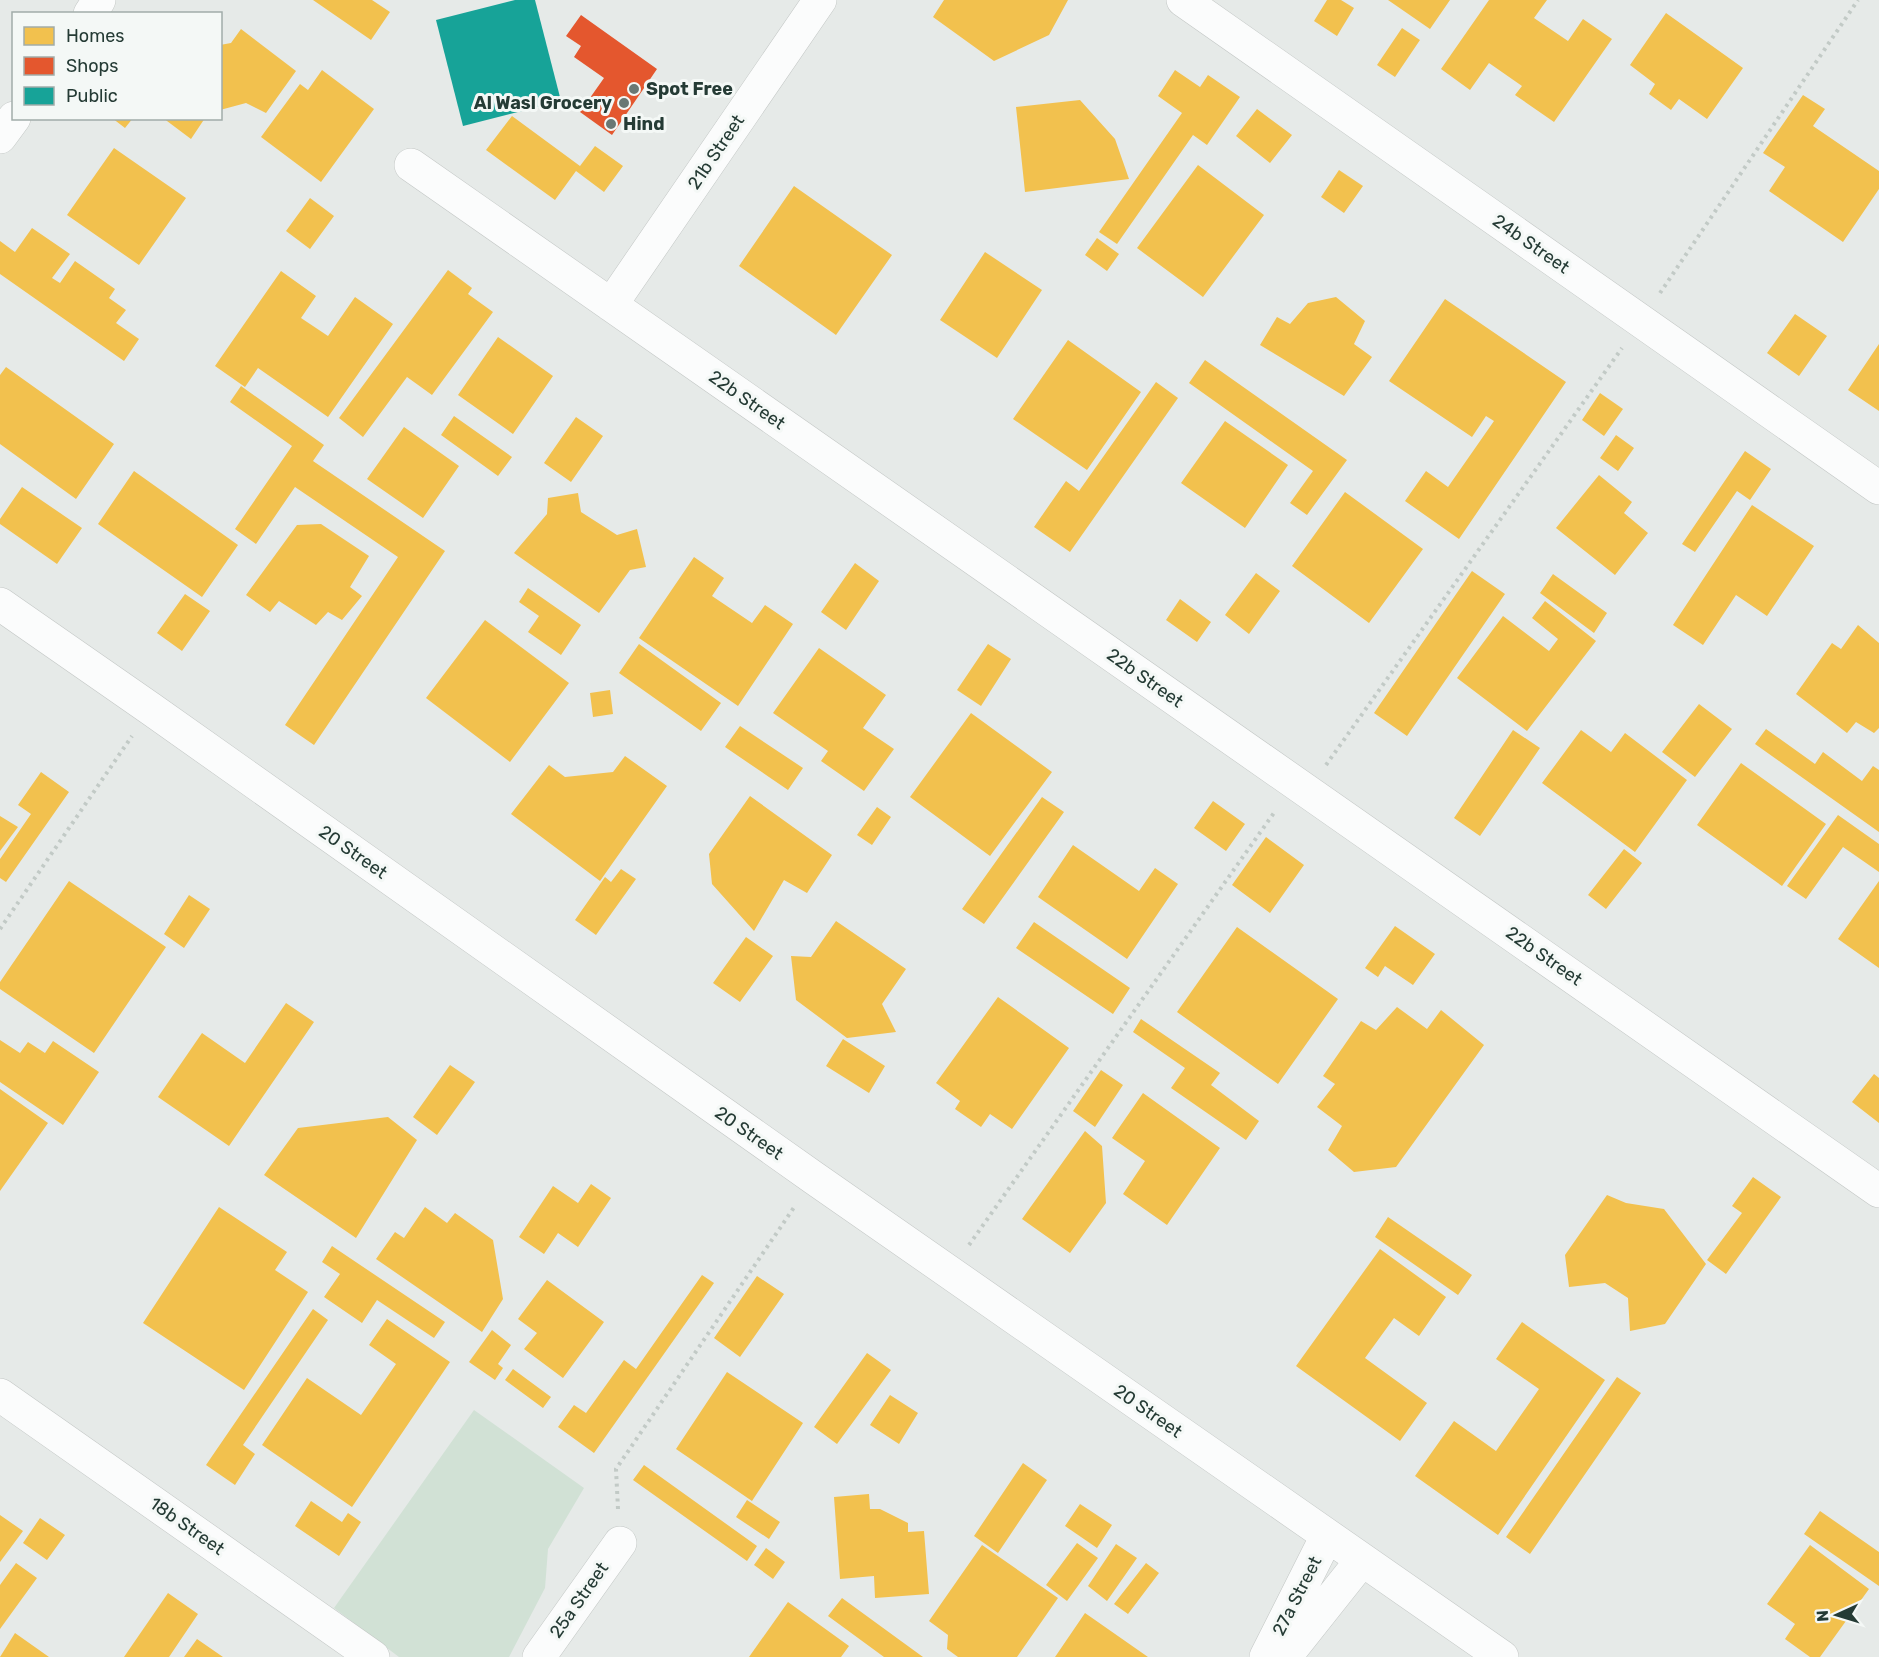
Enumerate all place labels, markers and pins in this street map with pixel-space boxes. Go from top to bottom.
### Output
place label: Spot Free [646,78,733,100]
marker: Spot Free [627,82,641,96]
place label: Al Wasl Grocery [474,92,612,114]
marker: Al Wasl Grocery [617,96,631,110]
place label: Hind [623,113,665,135]
marker: Hind [604,117,618,131]

